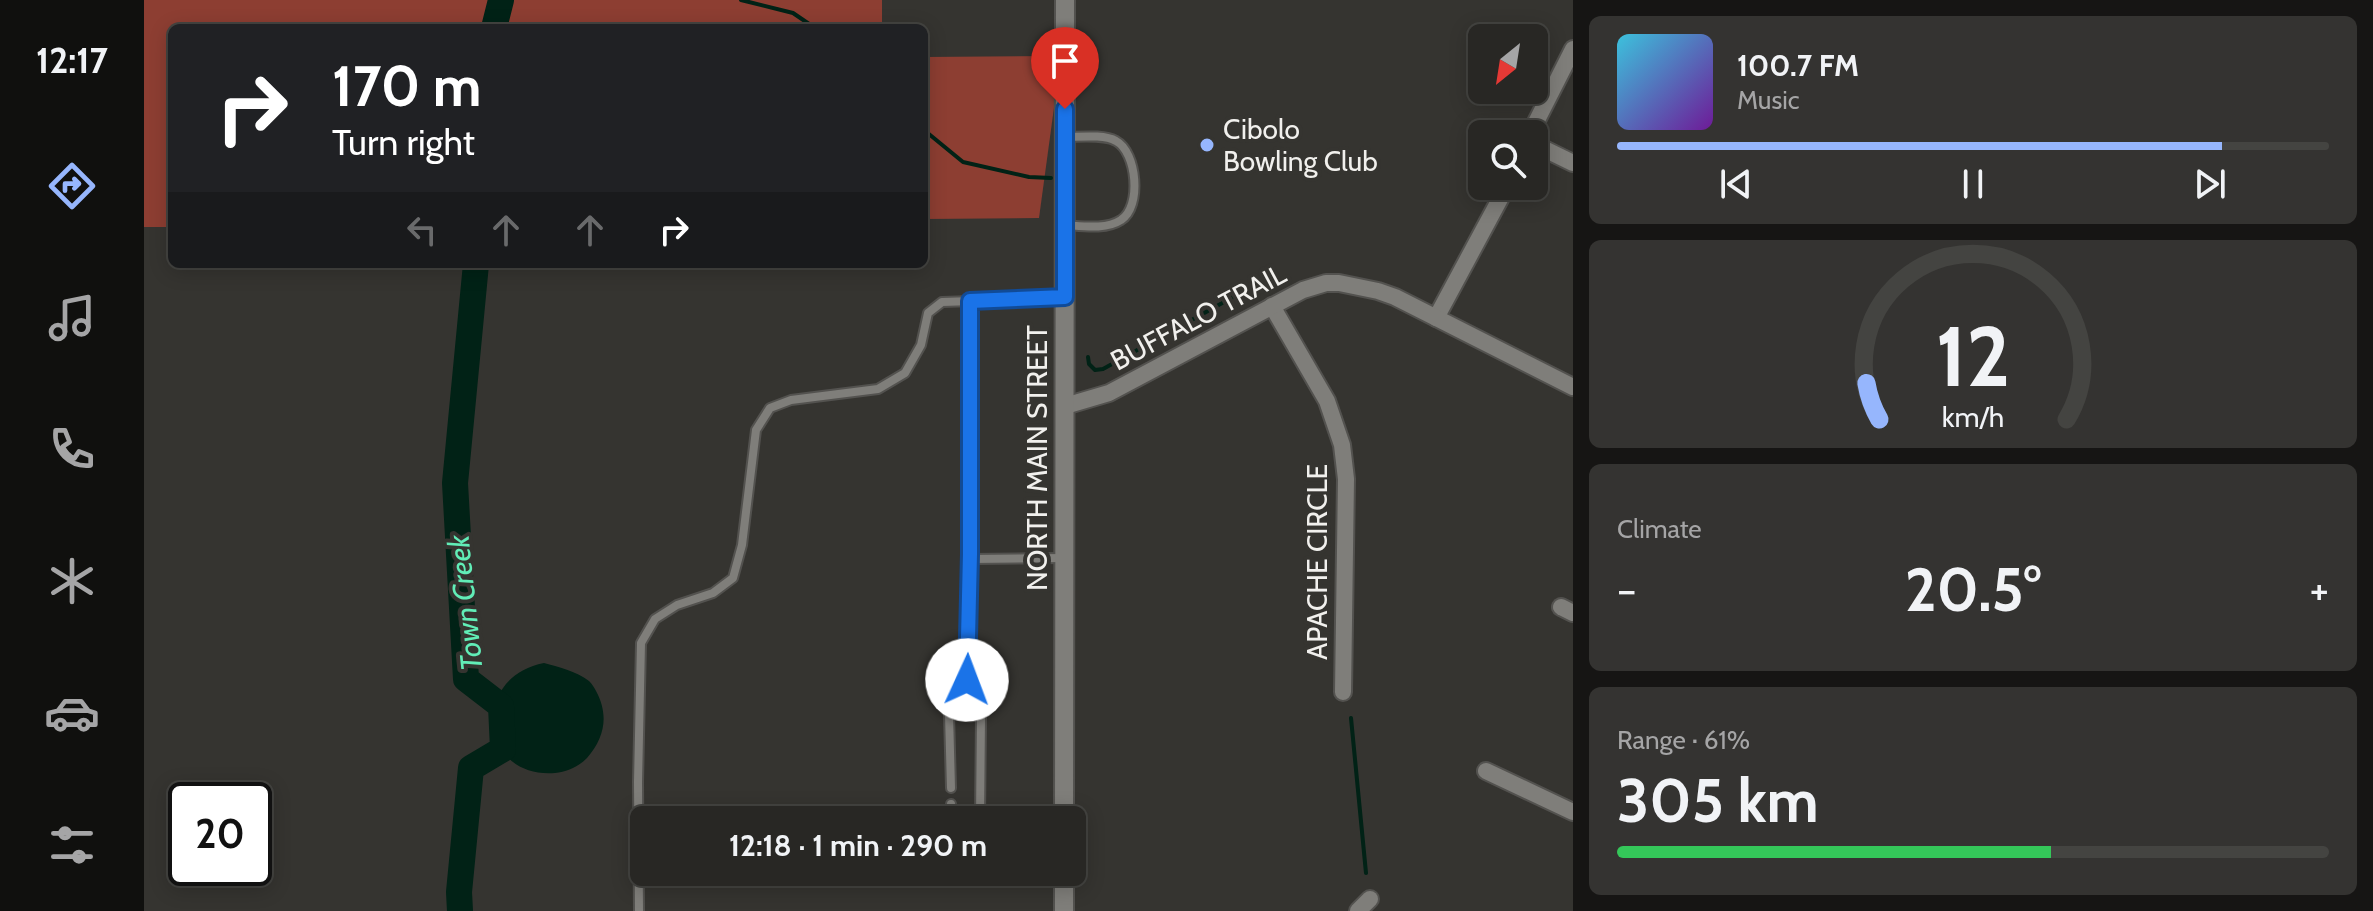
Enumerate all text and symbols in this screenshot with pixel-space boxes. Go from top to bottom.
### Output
north arrow [1468,24,1548,104]
map controls [1468,24,1548,200]
pin [1031,27,1099,109]
text: 12:17 [36,38,108,82]
icon: arrive [1043,39,1087,83]
text: 100.7 FM [1737,47,1859,84]
text: 170 m [332,52,482,120]
icon: right [200,56,304,160]
text: Music [1737,84,1800,116]
place label: Cibolo Bowling Club [1223,112,1378,178]
text: Turn right [332,120,475,164]
button: search [1468,120,1548,200]
marker: Cibolo Bowling Club [1198,136,1216,154]
icon: directions [44,158,100,214]
icon: previous [1714,162,1758,206]
icon: pause [1951,162,1995,206]
icon: next [2188,162,2232,206]
icon: left [400,208,444,252]
icon: ahead [484,208,528,252]
icon: ahead [568,208,612,252]
icon: right [652,208,696,252]
street label: BUFFALO TRAIL [1105,257,1291,377]
icon: music [44,290,100,346]
text: 12 [1936,305,2010,406]
street label: NORTH MAIN STREET [1020,325,1054,591]
text: km/h [1942,399,2004,434]
icon: phone [44,421,100,477]
street label: APACHE CIRCLE [1300,464,1334,660]
text: Climate [1617,513,1702,545]
water label: Town Creek [439,532,491,673]
icon: climate [44,553,100,609]
text: 20.5° [1905,553,2041,626]
text: − [1617,563,1636,616]
text: + [2310,563,2329,616]
position arrow [925,638,1009,722]
icon: car [44,685,100,741]
text: Range · 61% [1617,724,1750,756]
text: 305 km [1617,764,1819,837]
speed limit sign: 20 [168,782,272,886]
icon: filters [44,817,100,873]
text: 12:18 · 1 min · 290 m [729,827,987,864]

